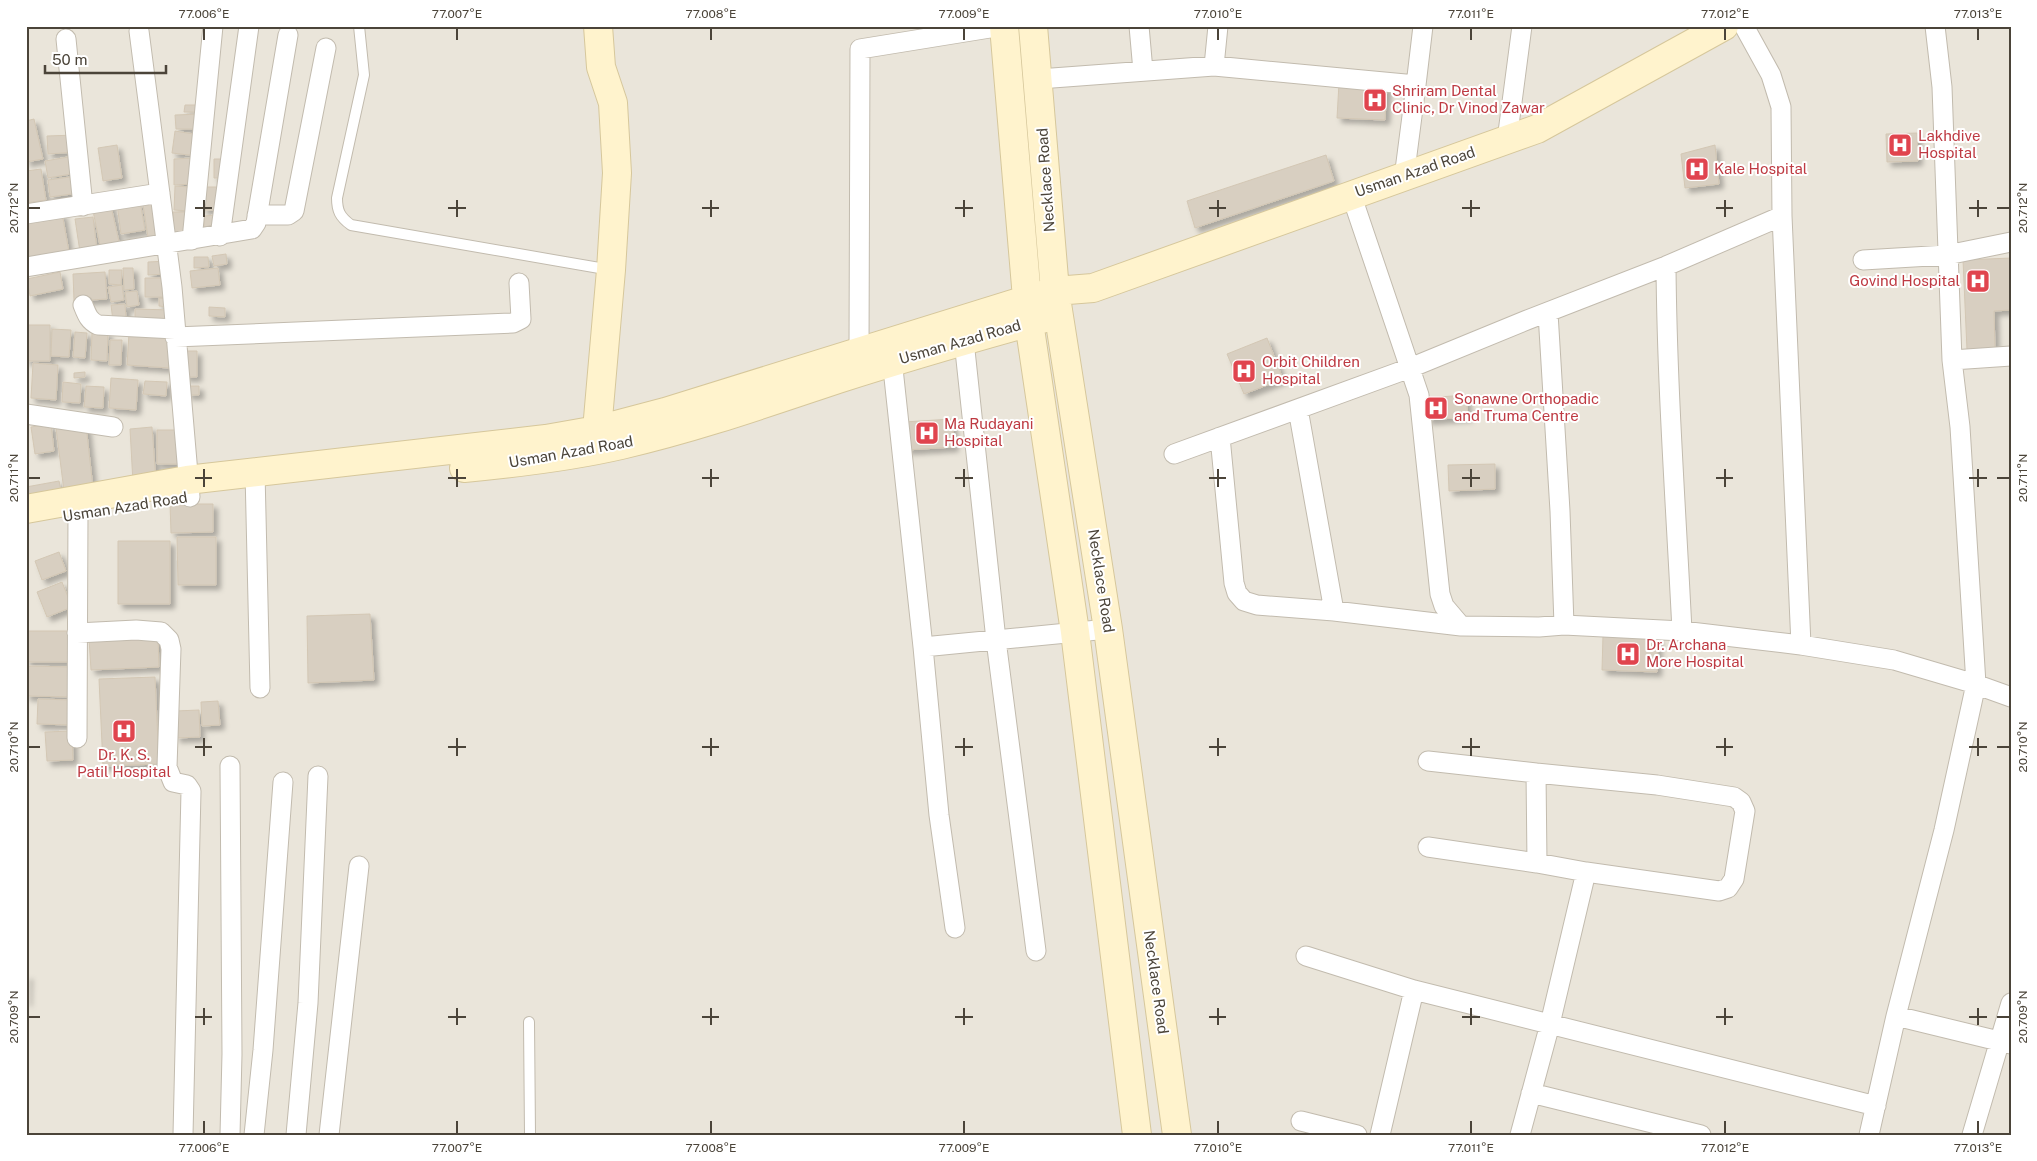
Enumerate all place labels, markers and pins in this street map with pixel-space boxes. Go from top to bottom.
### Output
place label: Shriram Dental Clinic, Dr Vinod Zawar [1392,82,1545,116]
hospital icon: Shriram Dental Clinic, Dr Vinod Zawar [1362,87,1388,113]
place label: Lakhdive Hospital [1918,127,1980,161]
hospital icon: Lakhdive Hospital [1887,132,1913,158]
hospital icon: Kale Hospital [1684,156,1710,182]
place label: Kale Hospital [1714,160,1807,177]
hospital icon: Govind Hospital [1965,268,1991,294]
place label: Govind Hospital [1849,272,1960,289]
place label: Orbit Children Hospital [1262,353,1360,387]
hospital icon: Orbit Children Hospital [1231,358,1257,384]
place label: Sonawne Orthopadic and Truma Centre [1454,390,1599,424]
hospital icon: Sonawne Orthopadic and Truma Centre [1423,395,1449,421]
place label: Ma Rudayani Hospital [944,415,1033,449]
hospital icon: Ma Rudayani Hospital [914,420,940,446]
place label: Dr. Archana More Hospital [1646,636,1744,670]
hospital icon: Dr. Archana More Hospital [1615,641,1641,667]
hospital icon: Dr. K. S. Patil Hospital [111,718,137,744]
place label: Dr. K. S. Patil Hospital [77,746,171,780]

